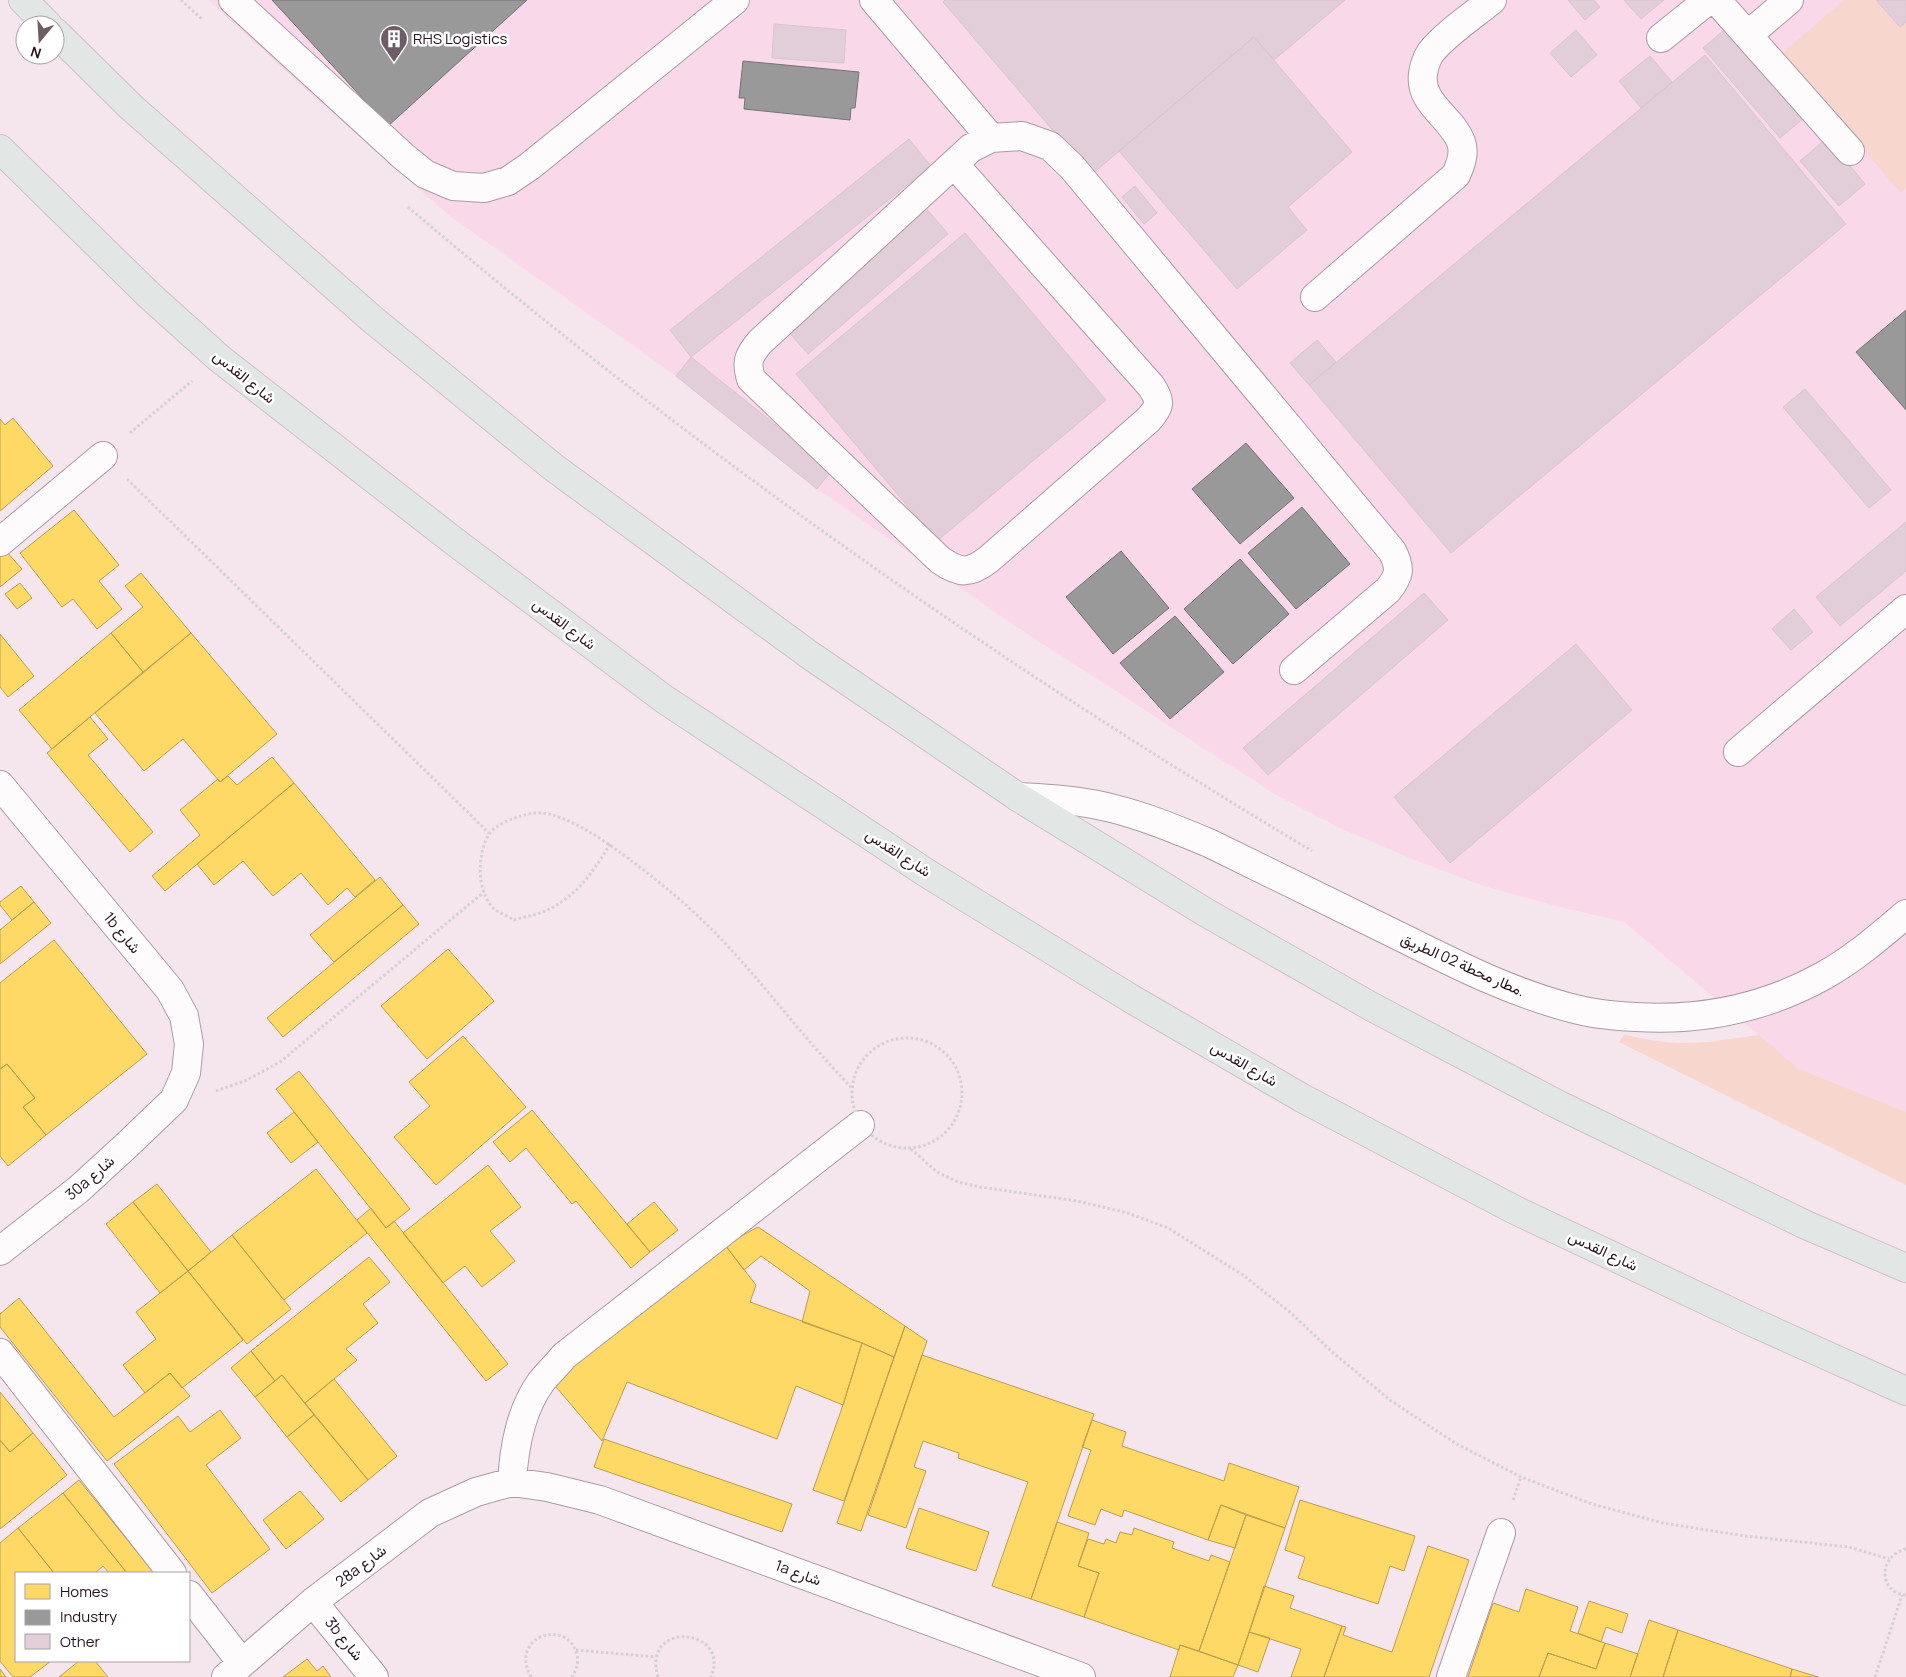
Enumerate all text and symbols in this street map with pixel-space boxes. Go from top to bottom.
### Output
north arrow [15,15,65,65]
building icon: RHS Logistics [379,24,409,63]
place label: RHS Logistics [413,28,508,49]
text: N [28,42,44,63]
street label: شارع القدس [208,345,280,409]
street label: شارع القدس [528,593,600,655]
street label: شارع القدس [861,824,935,883]
street label: 1b شارع [98,908,146,959]
street label: مطار محطة 02 الطريق. [1398,928,1529,1001]
street label: شارع القدس [1206,1036,1282,1092]
street label: 30a شارع [61,1150,120,1206]
street label: شارع القدس [1565,1225,1641,1277]
street label: 28a شارع [331,1539,391,1592]
street label: 1a شارع [772,1555,824,1591]
legend [15,1572,190,1662]
text: Homes [60,1581,109,1602]
text: Industry [60,1606,117,1627]
street label: 3b شارع [320,1613,369,1666]
text: Other [60,1631,101,1652]

